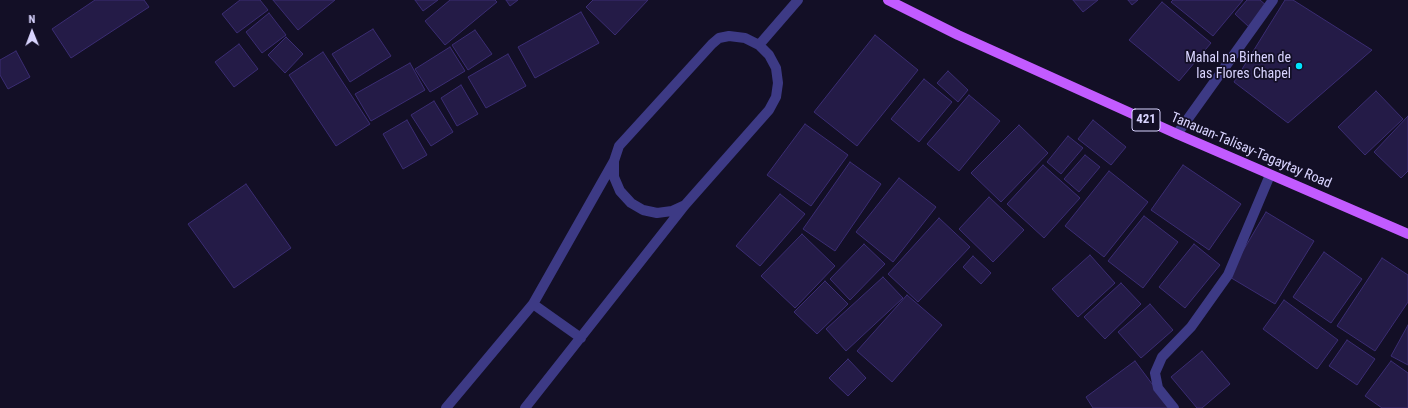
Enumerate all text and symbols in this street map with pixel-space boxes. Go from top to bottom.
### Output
north arrow [12,12,52,52]
text: N [28,13,35,26]
place label: Mahal na Birhen de las Flores Chapel [1185,50,1291,82]
marker: Mahal na Birhen de las Flores Chapel [1294,61,1304,71]
road number: 421 [1132,109,1160,131]
street label: Tanauan-Talisay-Tagaytay Road [1168,110,1334,192]

